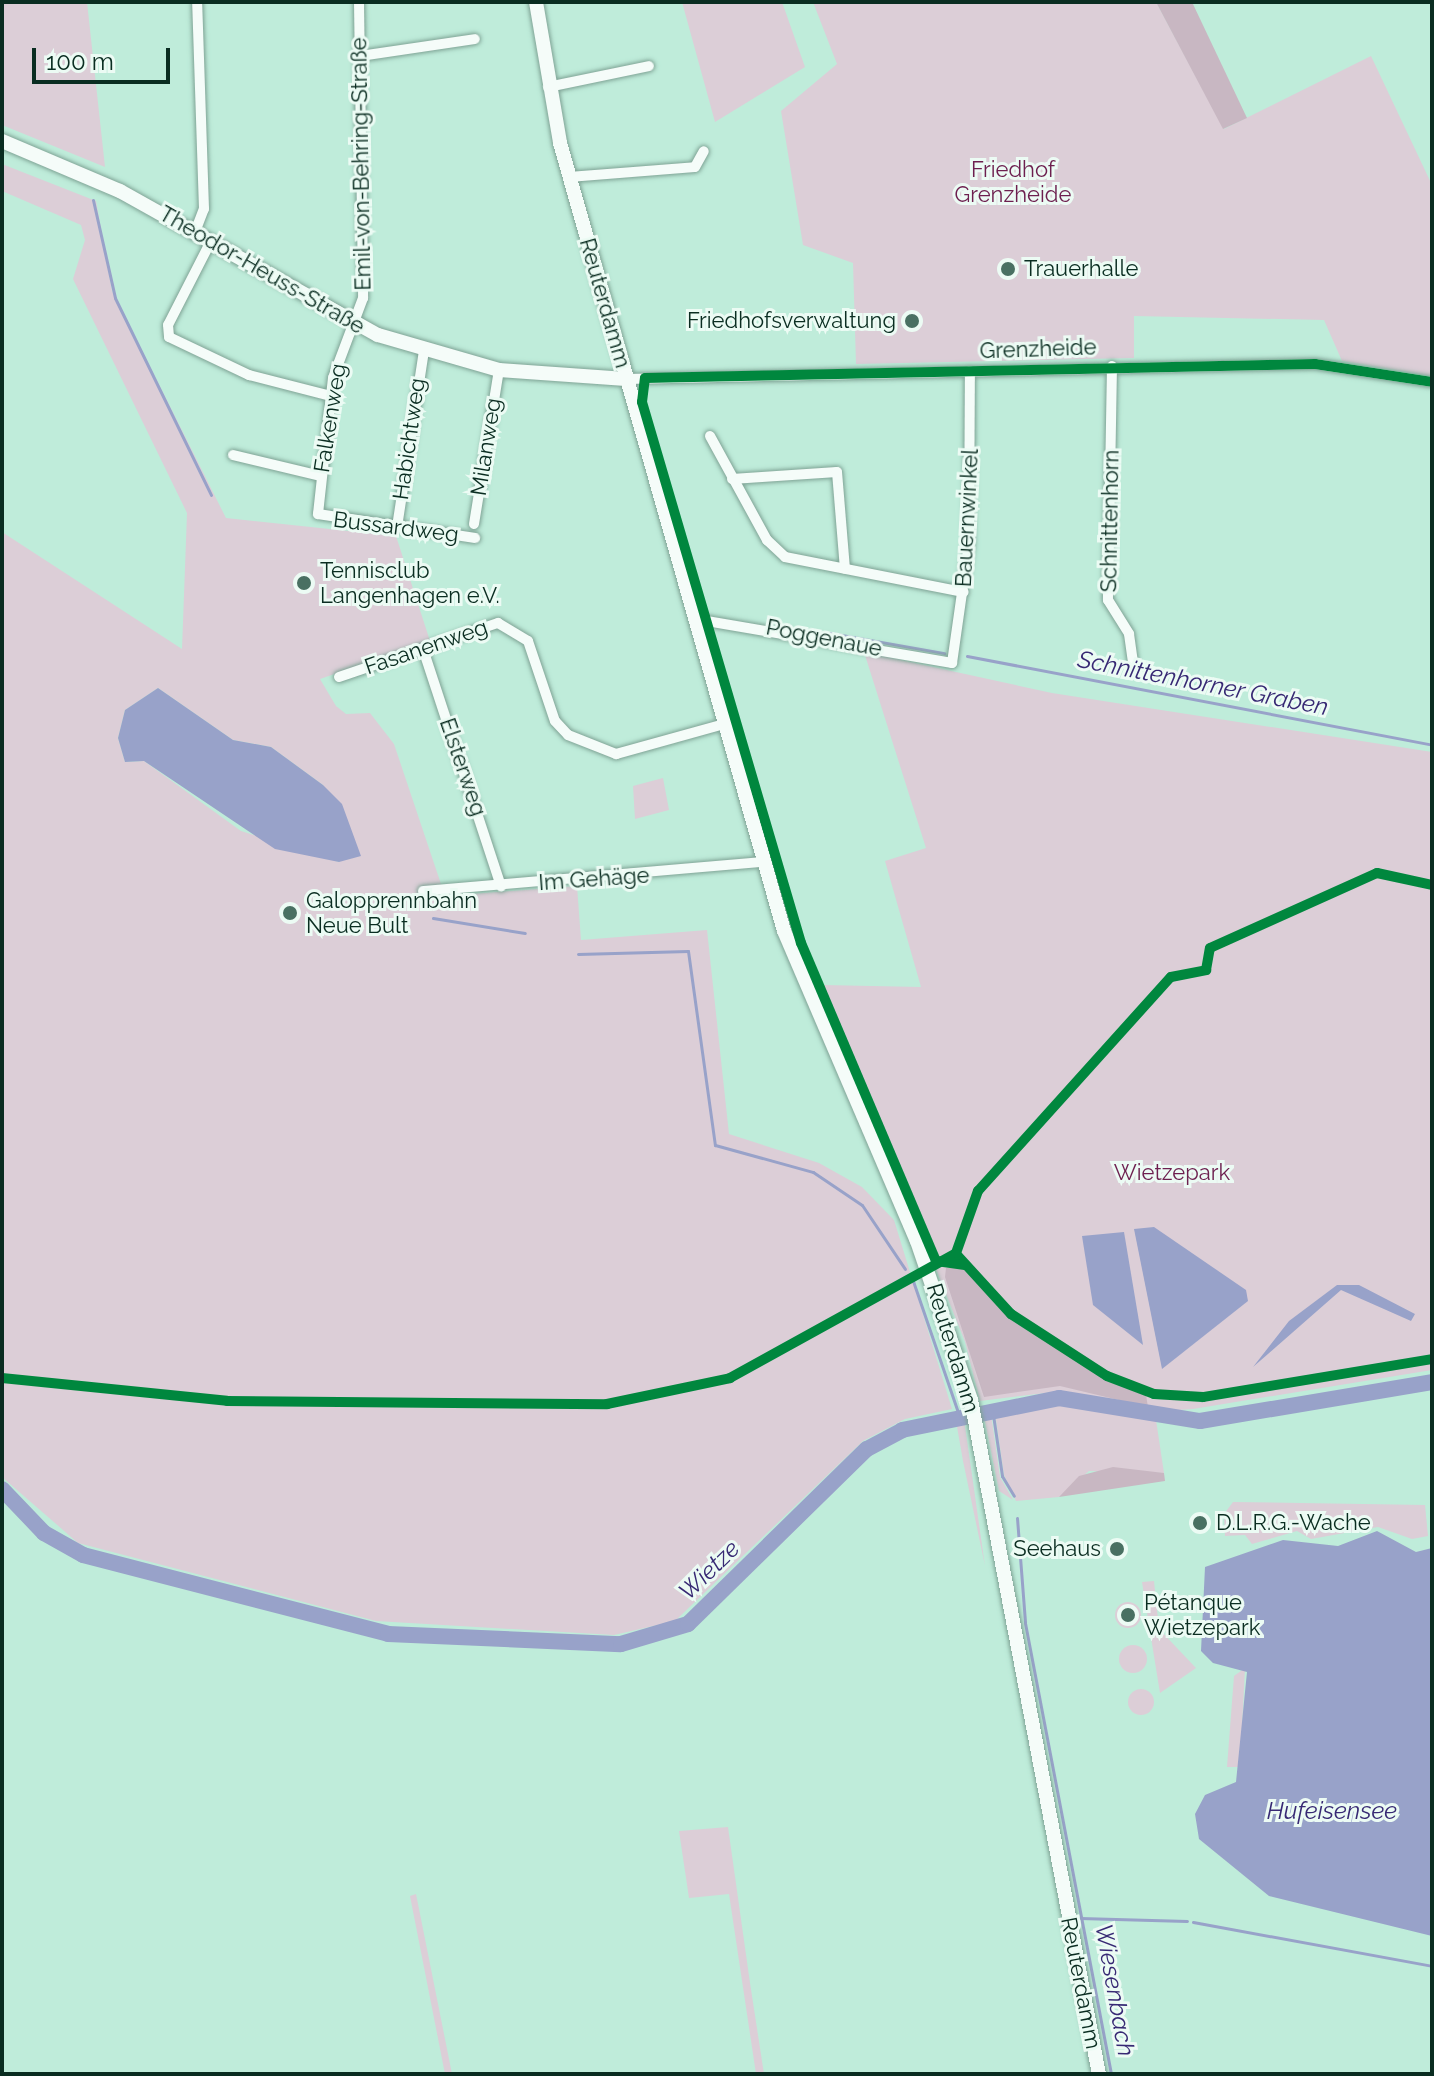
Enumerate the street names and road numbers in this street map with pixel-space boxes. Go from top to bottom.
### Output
street label: Emil-von-Behring-Straße [346,37,376,291]
street label: Theodor-Heuss-Straße [154,200,370,340]
street label: Reuterdamm [574,235,636,371]
street label: Grenzheide [979,334,1097,364]
street label: Falkenweg [308,362,352,474]
street label: Habichtweg [387,376,431,502]
street label: Milanweg [465,396,507,498]
street label: Bauernwinkel [950,448,984,588]
street label: Schnittenhorn [1096,449,1124,593]
street label: Bussardweg [332,506,460,548]
street label: Fasanenweg [361,614,491,680]
street label: Poggenaue [764,614,884,662]
street label: Elsterweg [434,715,492,819]
street label: Im Gehäge [538,862,650,896]
street label: Reuterdamm [921,1280,985,1416]
street label: Reuterdamm [1055,1915,1107,2051]

